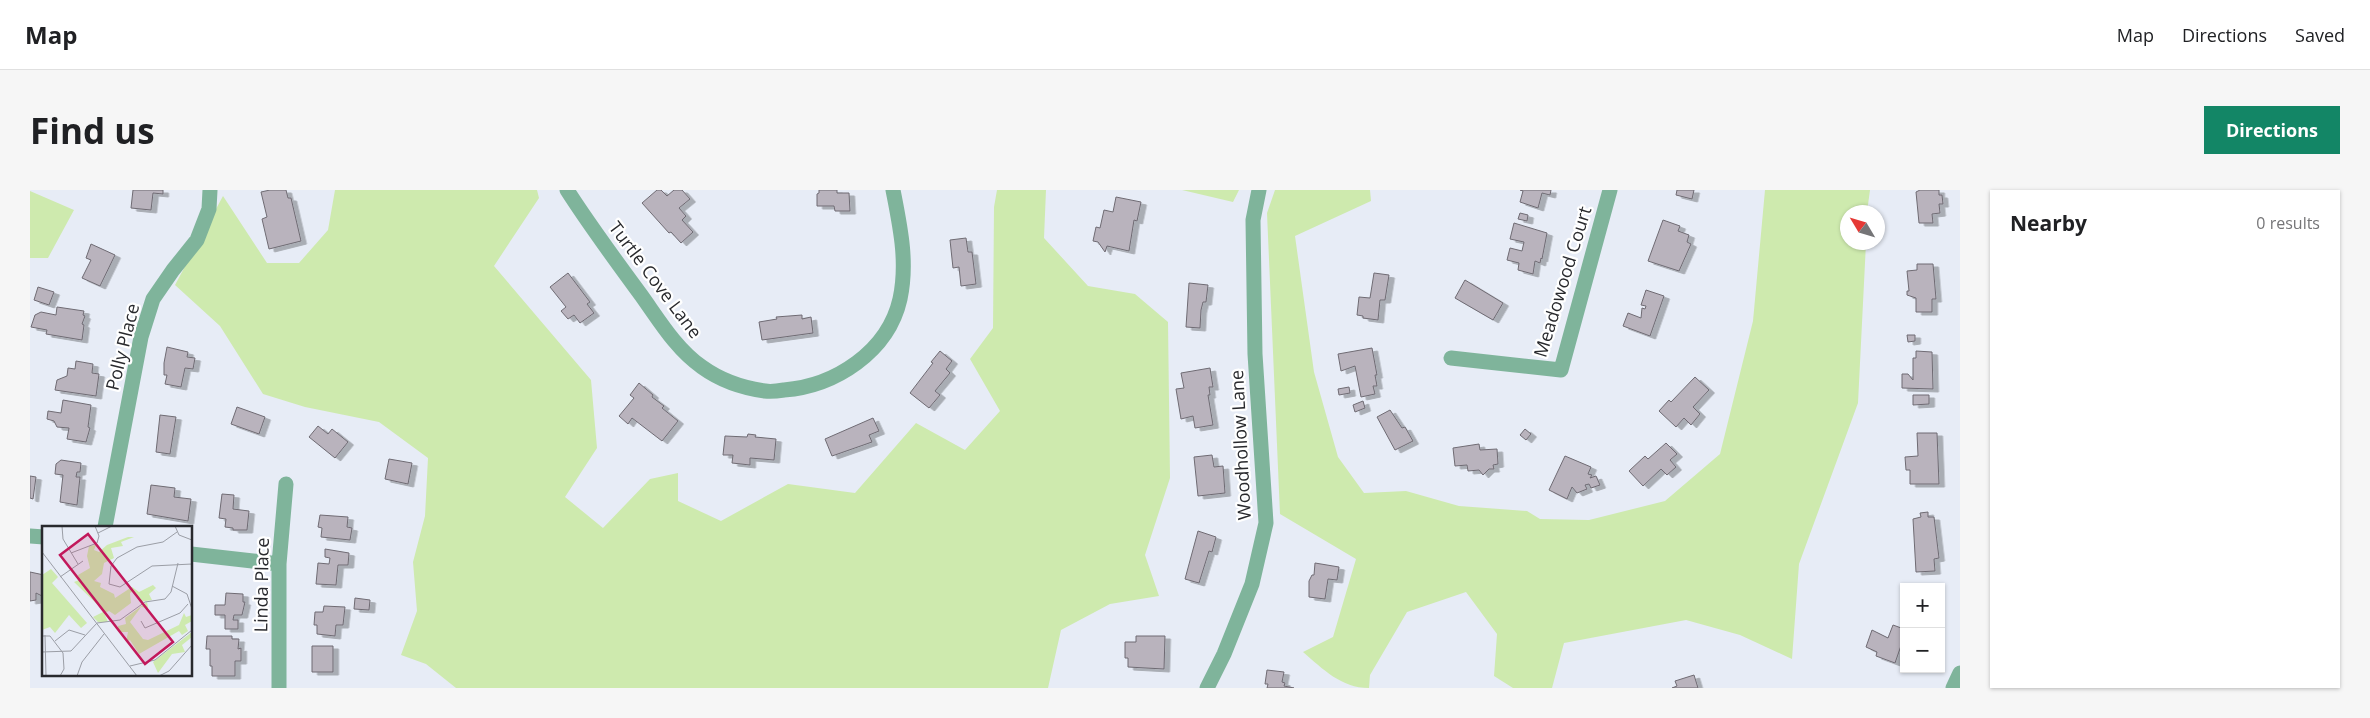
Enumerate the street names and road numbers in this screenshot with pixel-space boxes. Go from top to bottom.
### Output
street label: Meadowood Court [1528,203,1596,360]
street label: Turtle Cove Lane [604,216,708,343]
street label: Polly Place [100,301,144,393]
street label: Woodhollow Lane [1224,369,1256,521]
street label: Linda Place [248,537,274,633]

